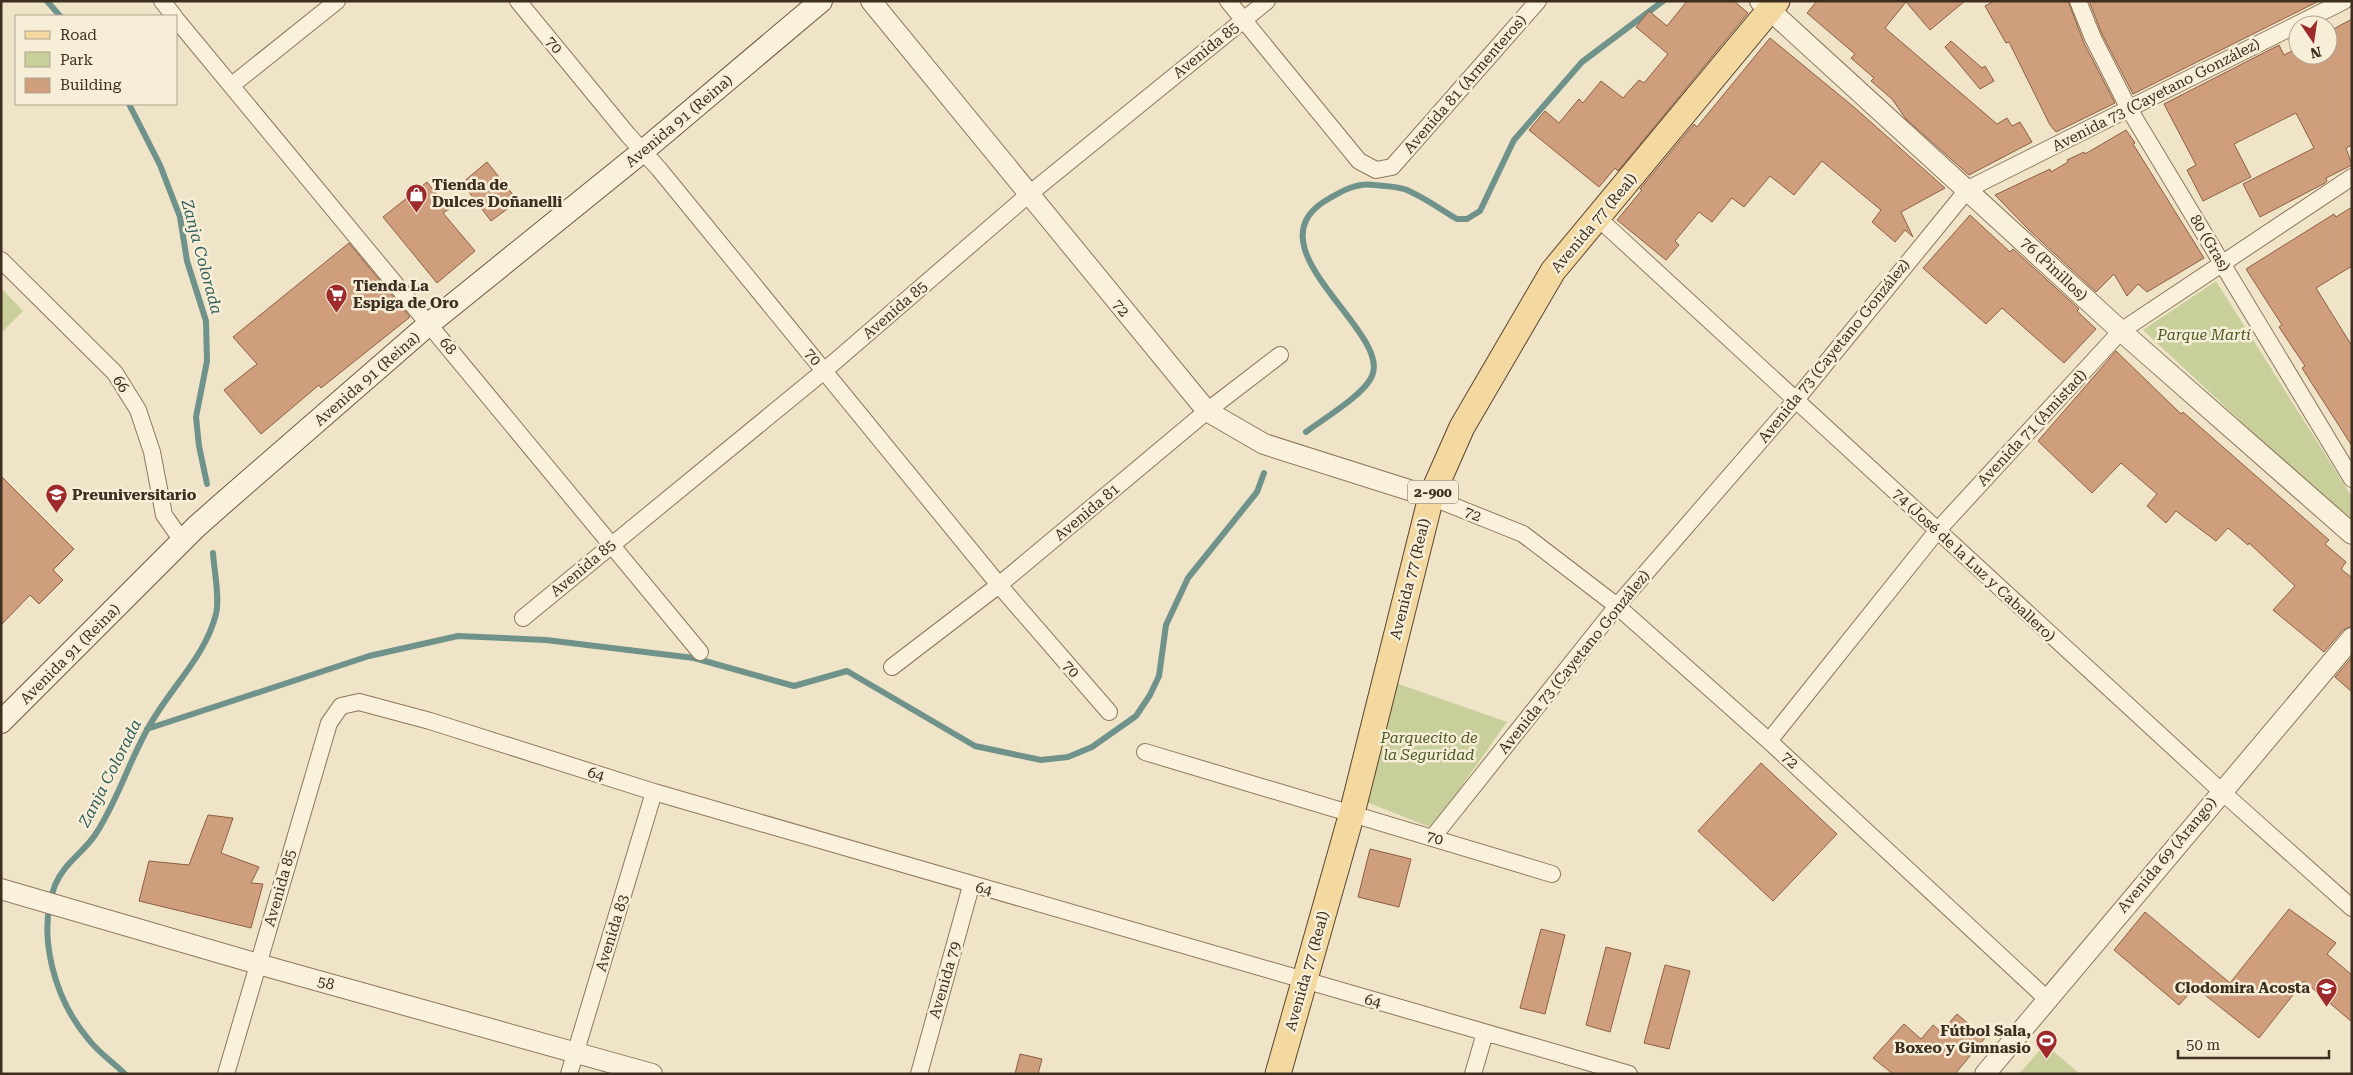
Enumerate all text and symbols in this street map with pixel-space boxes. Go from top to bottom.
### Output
street label: Avenida 81 (Armenteros) [1400,11,1530,157]
legend [15,15,178,105]
north arrow [2288,15,2338,65]
street label: Avenida 85 [1169,18,1243,82]
text: Road [60,26,97,44]
street label: 70 [542,33,566,57]
street label: Avenida 73 (Cayetano González) [2049,35,2263,155]
text: N [2309,44,2323,62]
text: Park [60,51,94,69]
street label: Avenida 91 (Reina) [622,71,736,171]
text: Building [60,76,122,94]
street label: Avenida 77 (Real) [1547,170,1641,276]
place label: Tienda de Dulces Doñanelli [432,176,562,211]
shop icon: Tienda de Dulces Doñanelli [404,182,428,213]
water label: Zanja Colorada [177,197,227,317]
street label: 80 (Gras) [2186,211,2234,275]
street label: 76 (Pinillos) [2017,233,2091,305]
street label: Avenida 73 (Cayetano González) [1754,256,1914,446]
place label: Tienda La Espiga de Oro [353,277,459,312]
street label: Avenida 85 [859,277,931,343]
supermarket icon: Tienda La Espiga de Oro [325,283,349,314]
street label: 72 [1109,296,1133,320]
park label: Parque Martí [2156,326,2251,344]
street label: Avenida 91 (Reina) [310,328,424,430]
street label: 68 [436,334,460,358]
street label: 70 [801,345,825,369]
street label: Avenida 71 (Amistad) [1973,366,2091,490]
street label: 66 [109,372,133,396]
street label: Avenida 81 [1051,480,1123,544]
road number: 2-900 [1408,481,1458,504]
school or university icon: Preuniversitario [44,483,68,514]
street label: 74 (José de la Luz y Caballero) [1889,485,2059,645]
place label: Preuniversitario [72,486,197,504]
street label: 72 [1462,503,1484,525]
street label: Avenida 77 (Real) [1386,516,1434,641]
street label: Avenida 85 [547,536,619,600]
street label: Avenida 73 (Cayetano González) [1494,567,1654,757]
street label: Avenida 91 (Reina) [16,600,124,708]
street label: 70 [1059,657,1083,681]
water label: Zanja Colorada [74,716,145,831]
park label: Parquecito de la Seguridad [1379,729,1478,764]
street label: 72 [1778,748,1802,772]
street label: 64 [585,763,607,785]
street label: Avenida 69 (Arango) [2114,794,2220,916]
street label: 70 [1424,827,1446,849]
street label: Avenida 85 [260,847,300,929]
street label: 64 [973,878,995,900]
street label: Avenida 83 [592,892,632,974]
street label: Avenida 77 (Real) [1281,909,1333,1033]
street label: Avenida 79 [925,939,965,1021]
street label: 58 [316,972,336,994]
school or university icon: Clodomira Acosta [2314,976,2338,1007]
place label: Clodomira Acosta [2175,979,2310,997]
street label: 64 [1362,990,1384,1012]
place label: Fútbol Sala, Boxeo y Gimnasio [1895,1022,2031,1057]
sports icon: Fútbol Sala, Boxeo y Gimnasio [2035,1028,2059,1059]
scale bar [2178,1028,2329,1060]
text: 50 m [2186,1036,2221,1054]

